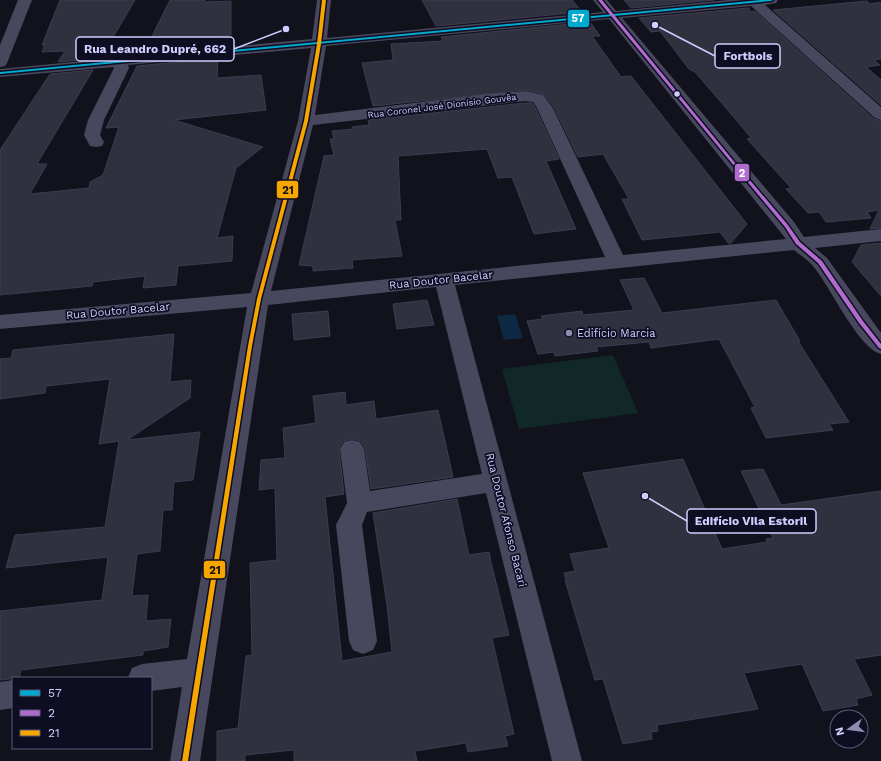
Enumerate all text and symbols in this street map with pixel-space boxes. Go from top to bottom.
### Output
line badge: 57 [567,9,590,28]
text: 57 [572,12,585,25]
callout: Rua Leandro Dupré, 662 [76,37,234,61]
text: Rua Leandro Dupré, 662 [84,42,226,56]
callout: Fortbois [715,44,780,68]
text: Fortbois [724,49,773,63]
unlabelled marker [672,89,682,99]
street label: Rua Coronel José Dionísio Gouvêa [367,92,517,120]
line badge: 2 [734,163,750,182]
text: 2 [739,167,746,180]
line badge: 21 [276,180,299,199]
text: 21 [282,184,294,197]
street label: Rua Doutor Bacelar [388,268,494,292]
street label: Rua Doutor Bacelar [66,300,171,322]
place label: Edifício Marcia [577,327,656,340]
marker: Edifício Marcia [564,328,574,338]
street label: Rua Doutor Afonso Bacari [483,452,529,588]
callout: Edifício Vila Estoril [687,509,816,533]
text: Edifício Vila Estoril [695,514,807,528]
line badge: 21 [203,560,226,579]
text: 21 [209,564,221,577]
legend [12,677,152,749]
text: 57 [48,686,62,700]
text: 2 [48,706,55,720]
north arrow [829,709,869,749]
text: 21 [48,726,60,740]
text: N [832,726,847,737]

